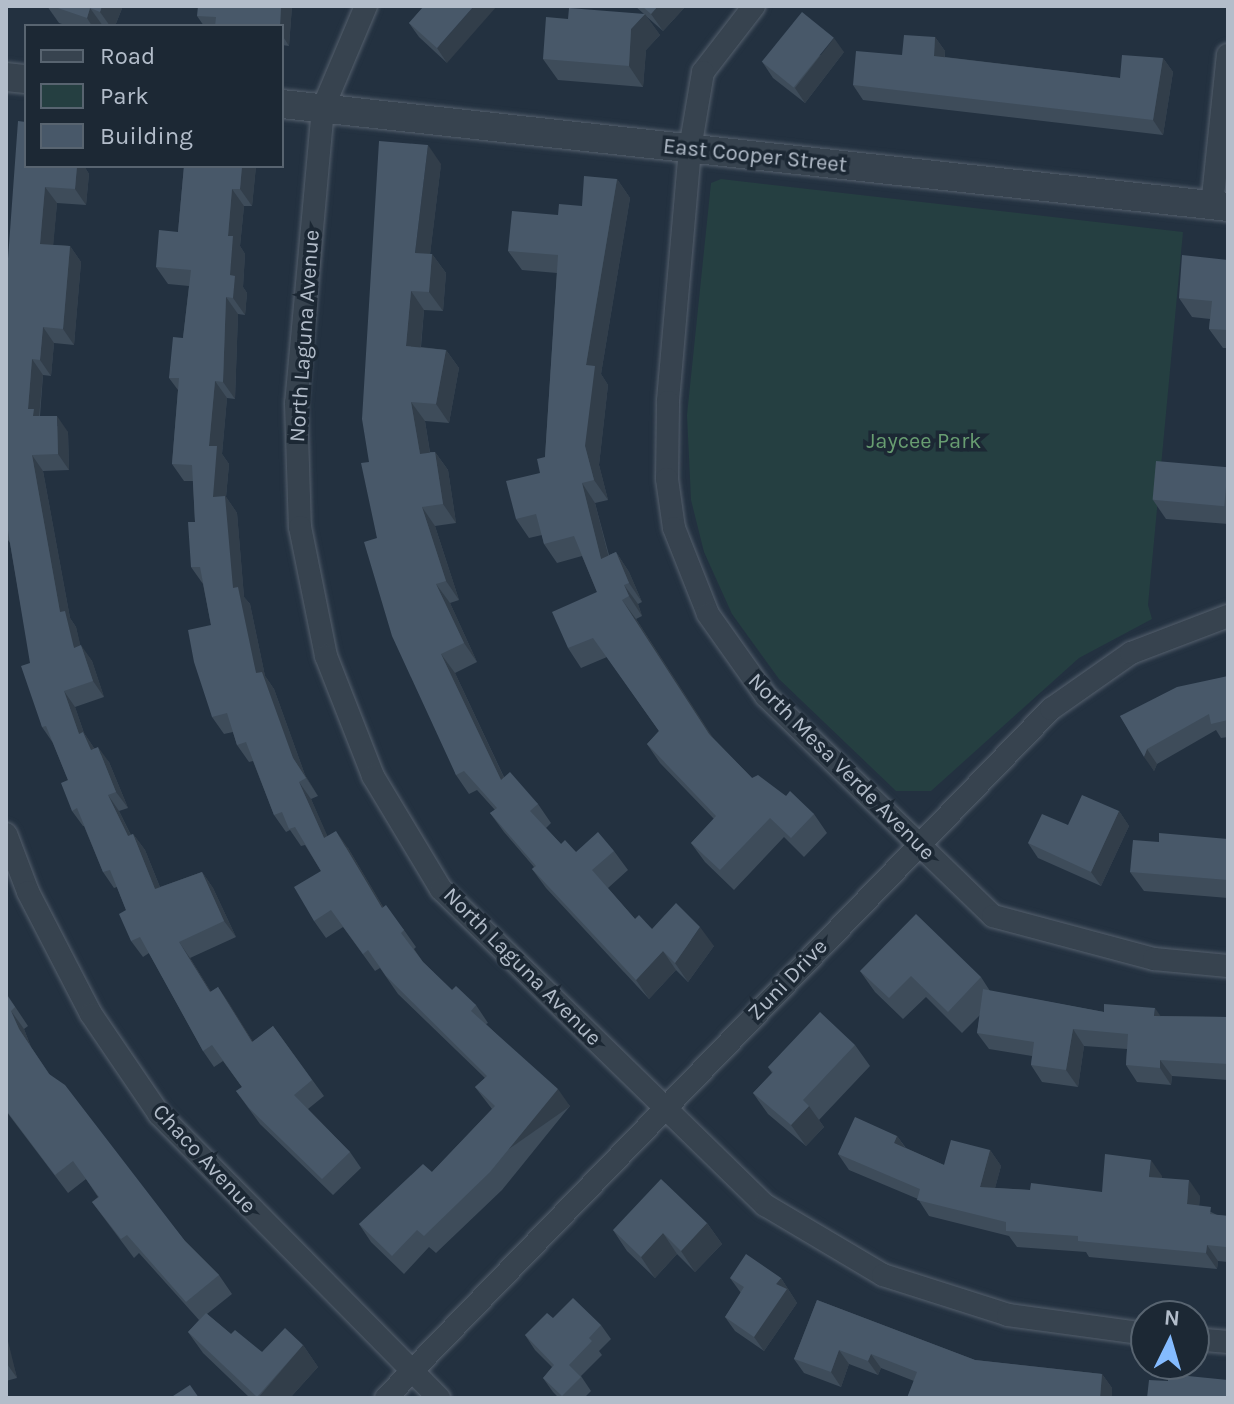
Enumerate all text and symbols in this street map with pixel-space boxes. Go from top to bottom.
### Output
legend [24,24,284,168]
text: Road [100,42,155,70]
text: Park [100,82,149,110]
text: Building [100,122,193,150]
street label: East Cooper Street [662,133,848,179]
street label: North Laguna Avenue [284,229,326,443]
park label: Jaycee Park [866,429,982,455]
street label: North Mesa Verde Avenue [742,668,940,866]
street label: North Laguna Avenue [437,882,607,1052]
street label: Zuni Drive [743,934,833,1026]
street label: Chaco Avenue [147,1099,261,1219]
north arrow [1130,1300,1210,1380]
text: N [1163,1304,1181,1332]

